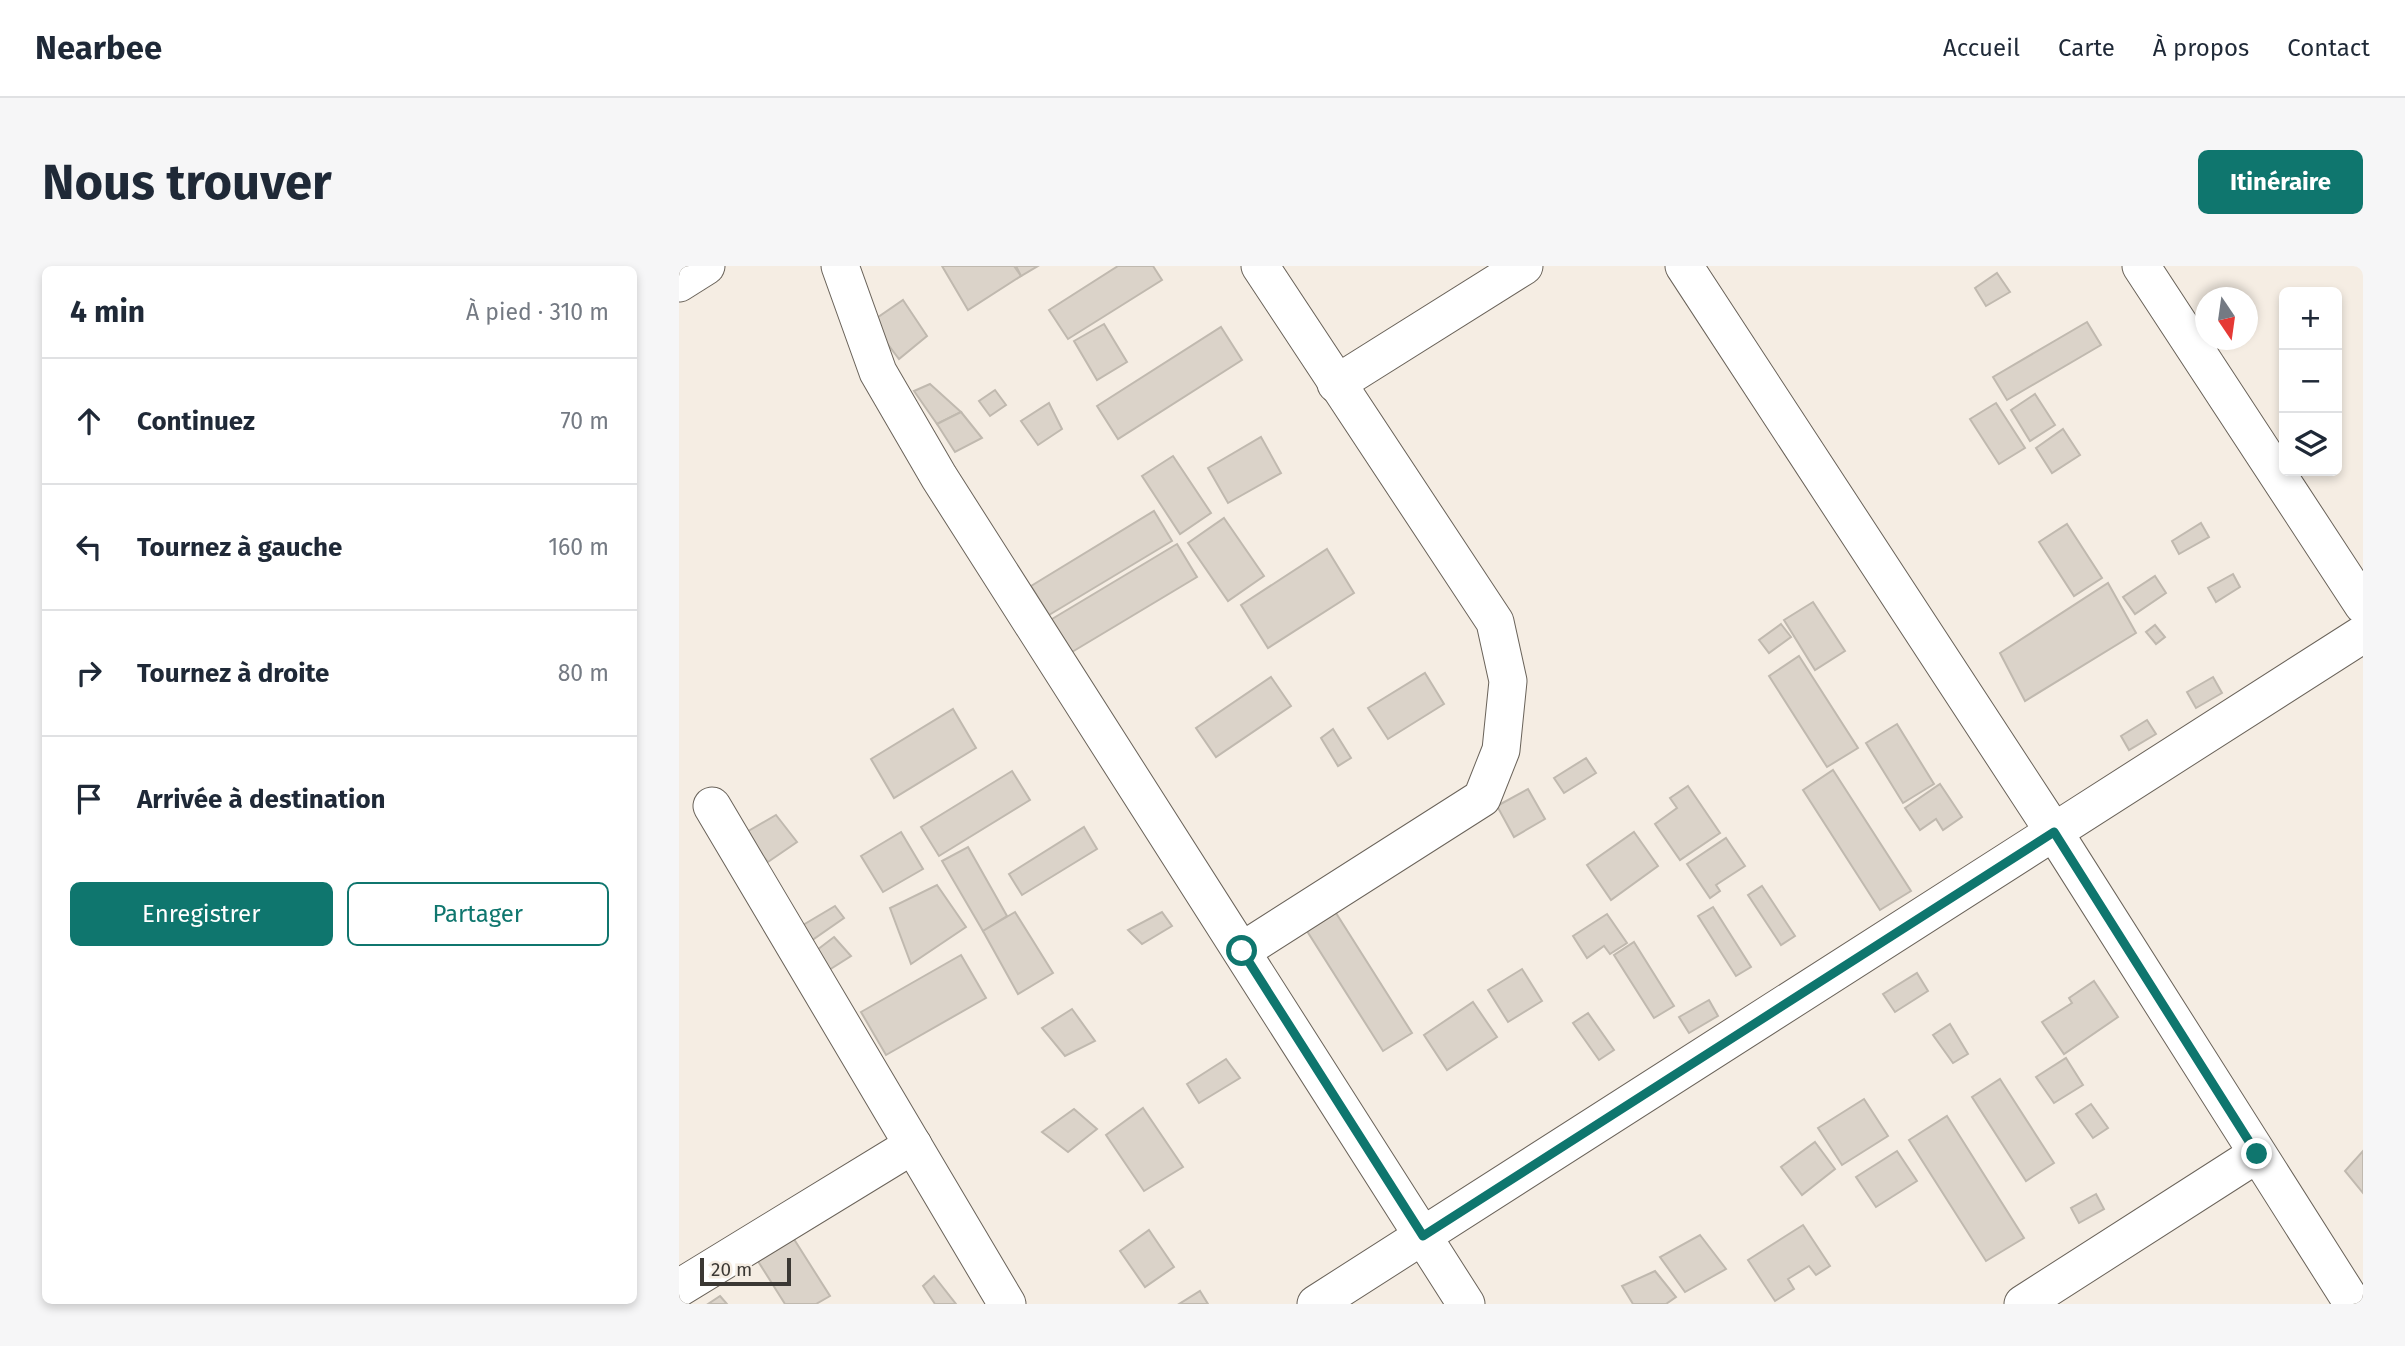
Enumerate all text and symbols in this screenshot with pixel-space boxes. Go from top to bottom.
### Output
text: Nearbee [35,28,162,68]
text: Accueil [1943,34,2020,62]
text: Carte [2058,34,2115,62]
text: À propos [2153,34,2249,62]
text: Contact [2287,34,2370,62]
button: Itinéraire [2198,150,2363,214]
text: Nous trouver [42,153,332,212]
north arrow [2195,287,2258,350]
map controls [2279,287,2342,476]
button: + [2279,287,2342,350]
text: 4 min [70,294,145,330]
text: À pied · 310 m [466,298,609,326]
button: − [2279,350,2342,413]
icon: ahead [70,402,108,440]
text: Continuez [137,406,255,437]
text: 70 m [560,407,609,435]
button: layers [2279,413,2342,476]
icon: left [70,528,108,566]
text: Tournez à gauche [137,532,342,563]
text: 160 m [548,533,609,561]
icon: right [70,654,108,692]
text: Tournez à droite [137,658,329,689]
text: 80 m [558,659,609,687]
icon: arrive [70,780,108,818]
text: Arrivée à destination [137,784,386,815]
button: Enregistrer [70,882,333,946]
button: Partager [347,882,609,946]
route start [1226,935,1257,966]
route end [2241,1138,2272,1169]
scale bar [700,1255,791,1287]
text: 20 m [711,1258,752,1281]

